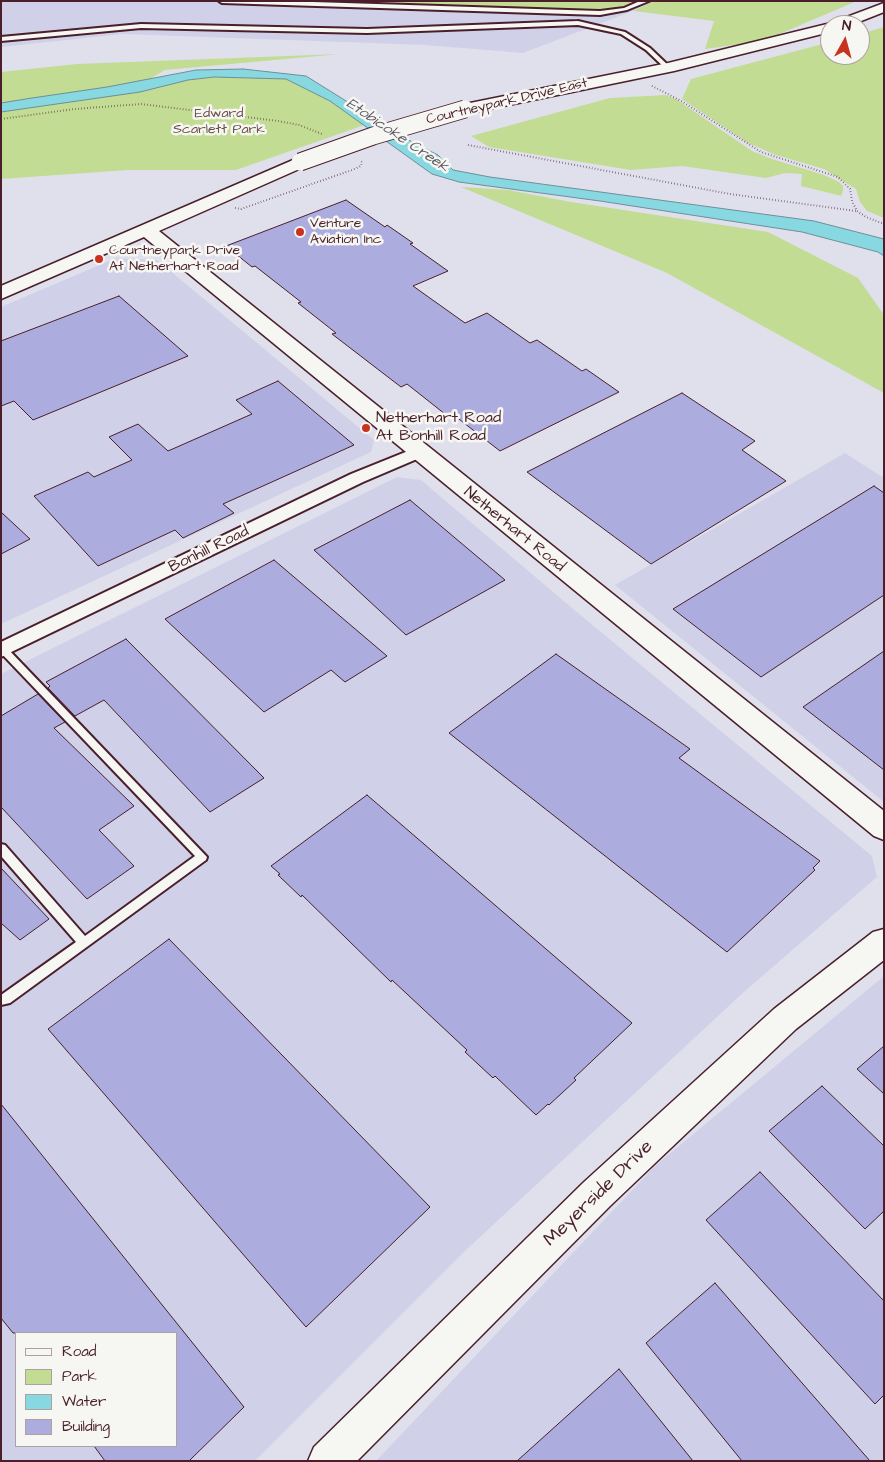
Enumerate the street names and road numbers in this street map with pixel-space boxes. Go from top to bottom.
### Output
street label: Courtneypark Drive East [425,75,589,129]
street label: Netherhart Road [459,483,569,577]
street label: Bonhill Road [166,522,252,578]
street label: Meyerside Drive [540,1136,658,1252]

